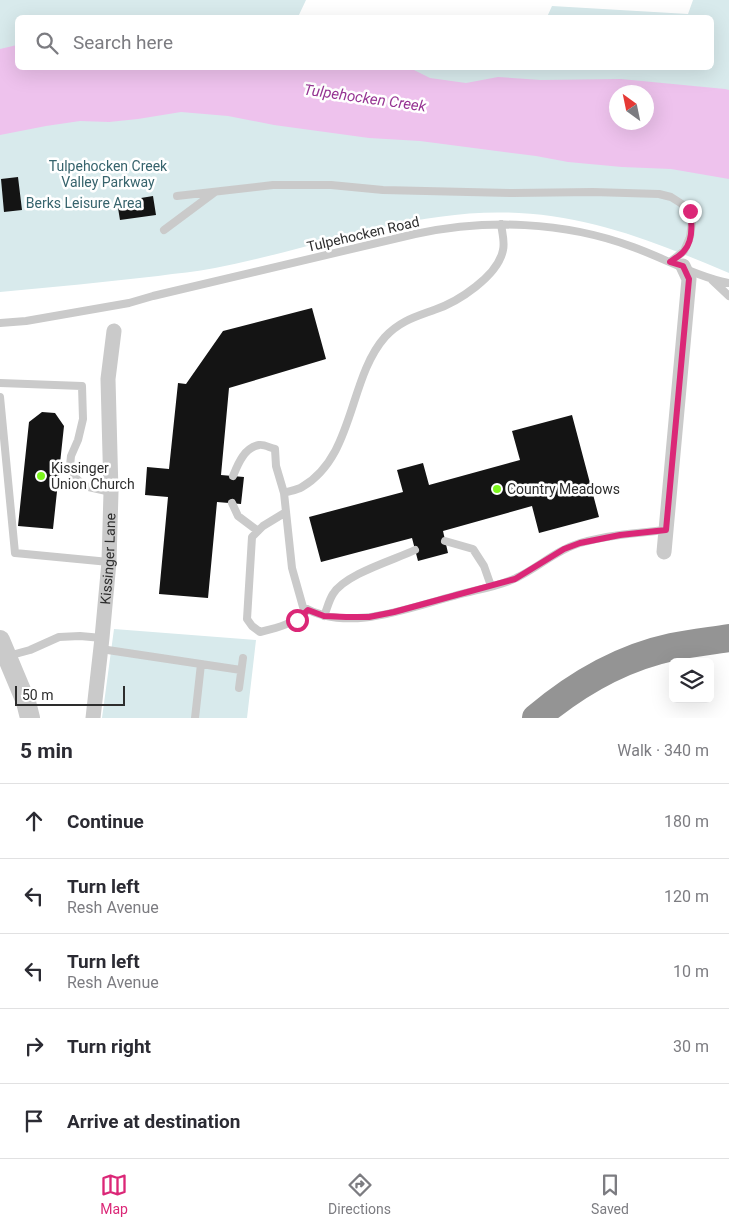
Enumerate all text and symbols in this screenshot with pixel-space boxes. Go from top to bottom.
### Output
search box [15,15,714,70]
icon: search [33,29,61,57]
text: Search here [73,31,173,54]
water label: Tulpehocken Creek [303,81,428,116]
north arrow [609,85,654,130]
park label: Tulpehocken Creek Valley Parkway [49,158,168,190]
park label: Berks Leisure Area [26,195,142,211]
route end [679,200,702,223]
street label: Tulpehocken Road [305,213,421,255]
place label: Kissinger Union Church [51,460,135,492]
marker: Kissinger Union Church [35,470,47,482]
place label: Country Meadows [507,481,620,497]
marker: Country Meadows [491,483,503,495]
street label: Kissinger Lane [97,513,118,605]
route start [286,609,309,632]
map controls [669,658,714,703]
button: layers [669,658,714,703]
scale bar [15,683,125,706]
text: 50 m [22,687,54,703]
text: 5 min [20,739,73,763]
text: Walk · 340 m [617,741,709,760]
icon: ahead [20,807,48,835]
text: Continue [67,810,144,833]
text: 180 m [664,812,709,831]
text: Turn left [67,875,140,898]
icon: left [20,882,48,910]
text: 120 m [664,887,709,906]
text: Resh Avenue [67,898,159,917]
text: Turn left [67,950,140,973]
icon: left [20,957,48,985]
text: 10 m [673,962,709,981]
text: Resh Avenue [67,973,159,992]
icon: right [20,1032,48,1060]
text: Turn right [67,1035,151,1058]
text: 30 m [673,1037,709,1056]
icon: arrive [20,1107,48,1135]
text: Arrive at destination [67,1110,240,1133]
tab: Map [100,1171,128,1217]
tab: Directions [328,1171,391,1217]
tab: Saved [591,1171,629,1217]

